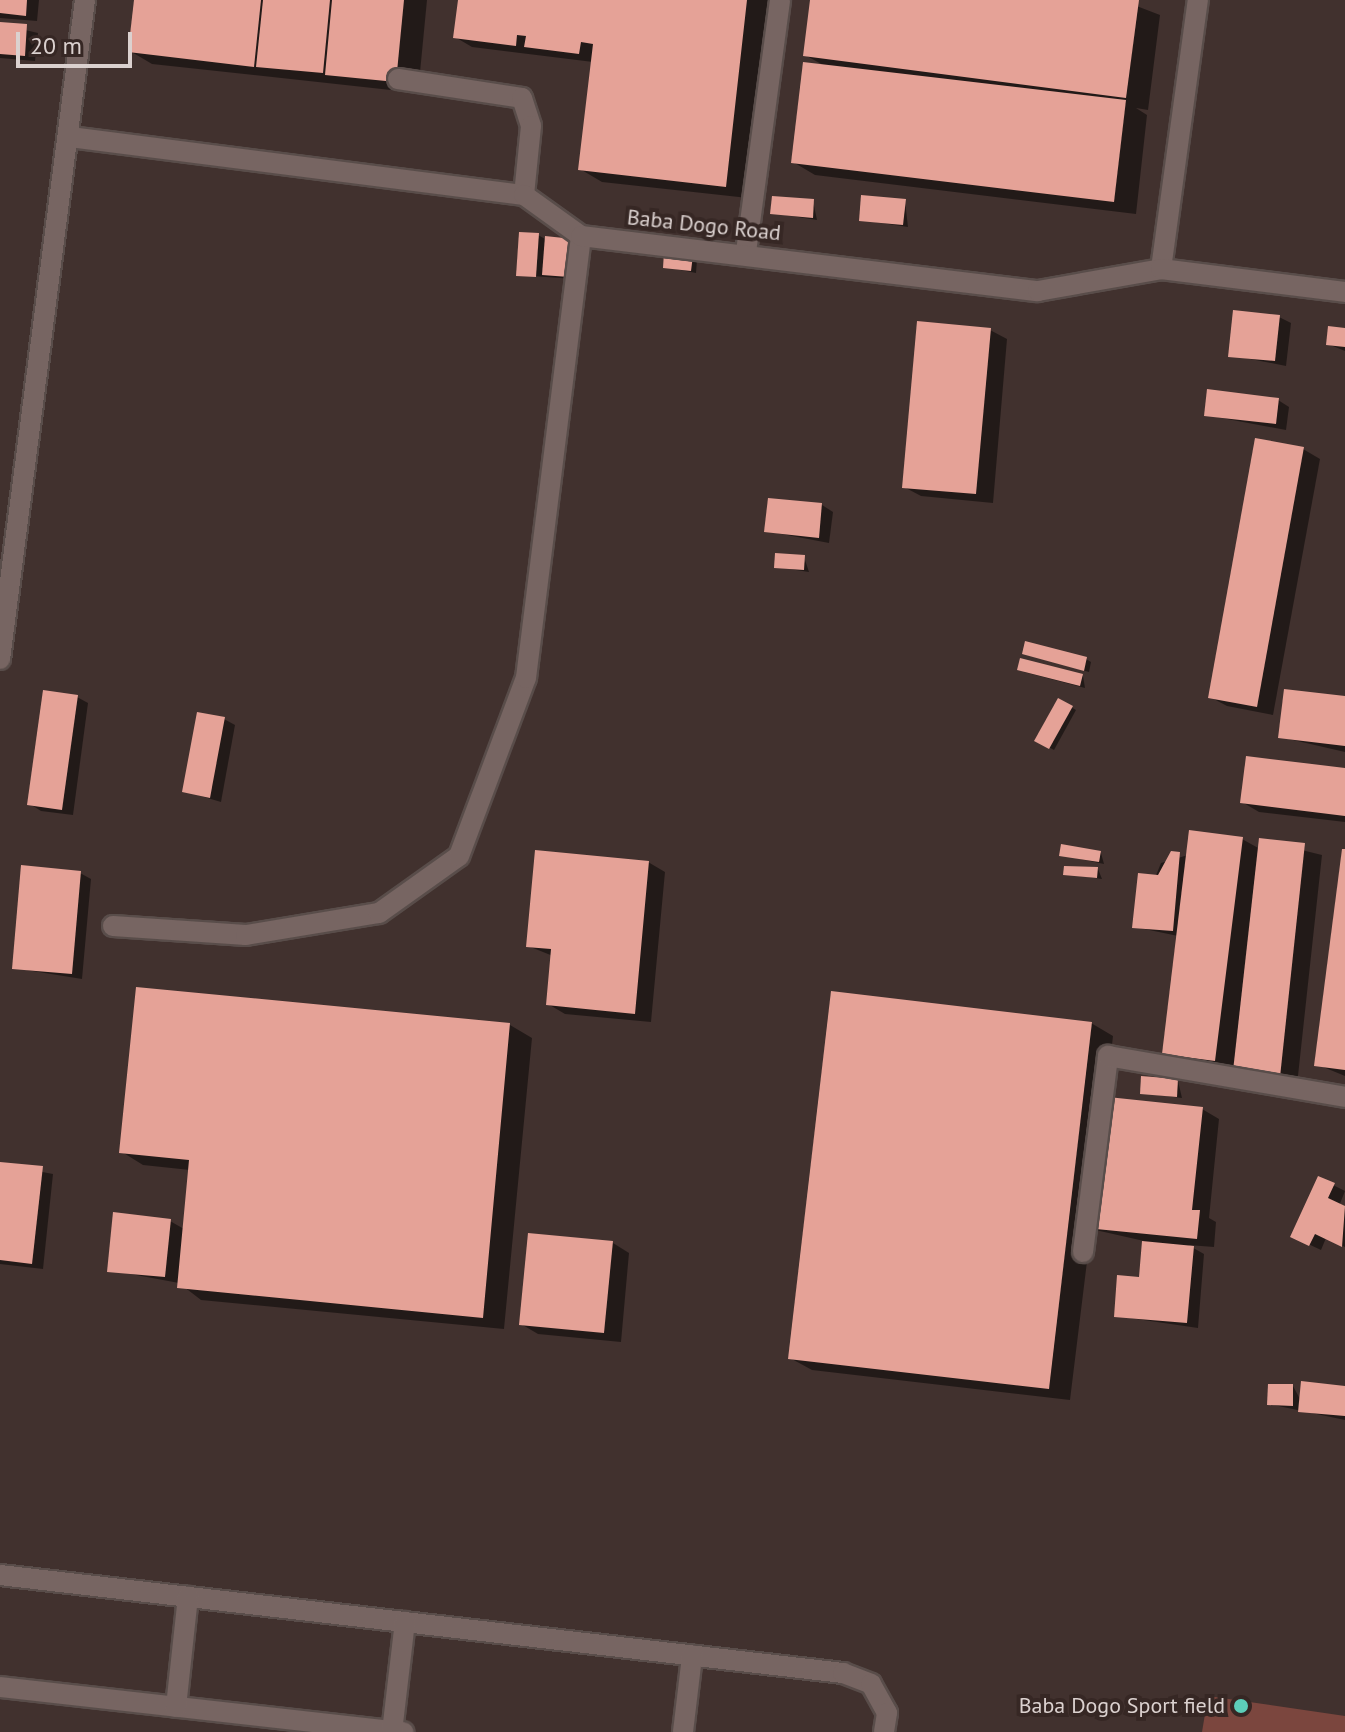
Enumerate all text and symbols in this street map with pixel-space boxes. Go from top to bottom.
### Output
scale bar [20,16,136,66]
text: 20 m [30,30,82,61]
street label: Baba Dogo Road [626,204,782,246]
place label: Baba Dogo Sport field [1019,1693,1225,1719]
marker: Baba Dogo Sport field [1232,1697,1250,1715]

